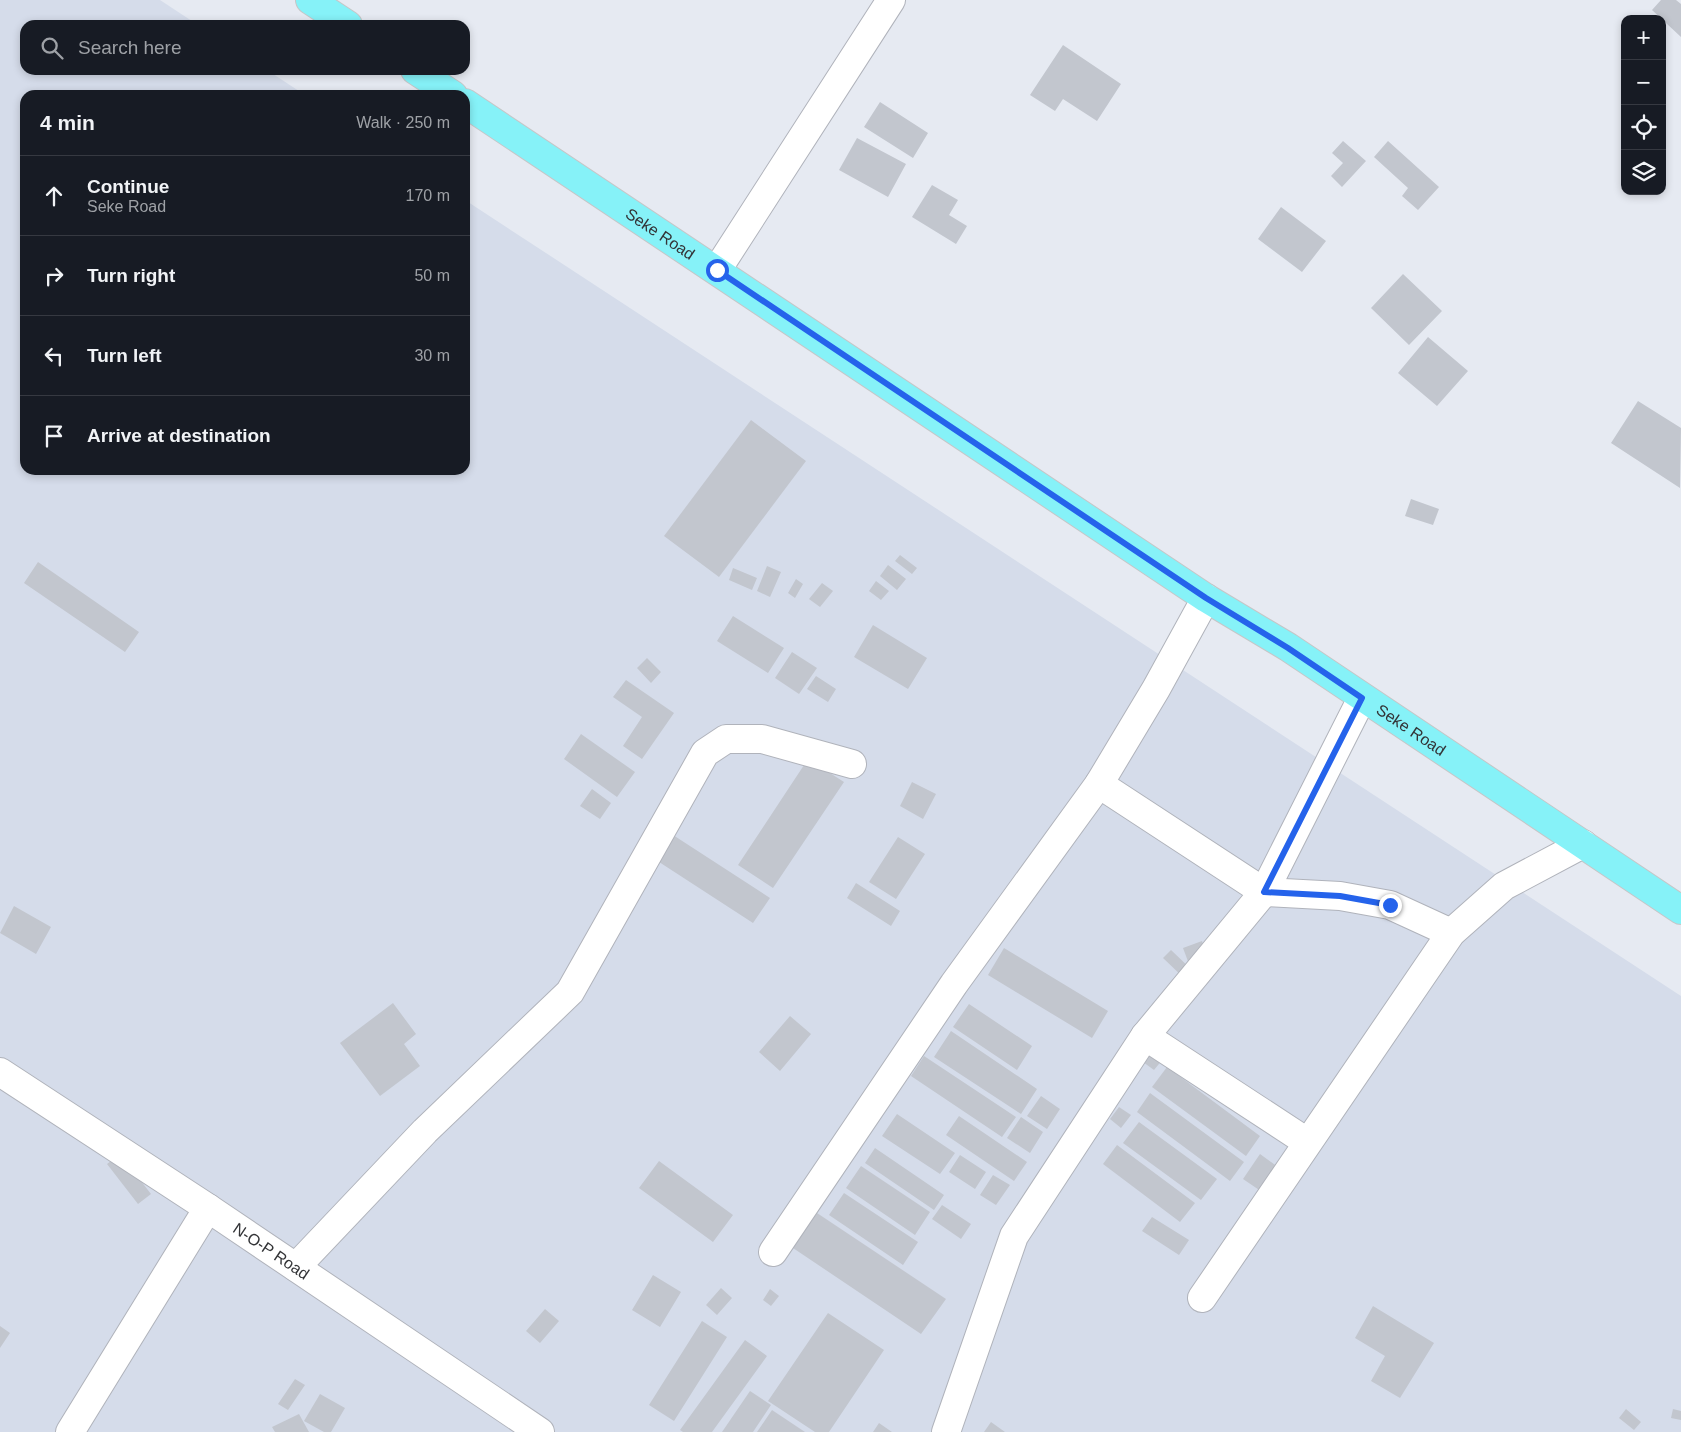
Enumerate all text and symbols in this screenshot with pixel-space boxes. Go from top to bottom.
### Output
map controls [1621,15,1666,195]
button: + [1621,15,1666,60]
search box [20,20,470,75]
icon: search [38,34,66,62]
text: Search here [78,37,182,58]
button: − [1621,60,1666,105]
button: locate [1621,105,1666,150]
text: 4 min [40,111,95,134]
text: Walk · 250 m [356,114,450,131]
button: layers [1621,150,1666,195]
text: Continue [87,176,169,197]
icon: ahead [40,182,68,210]
text: 170 m [406,187,450,204]
text: Seke Road [87,198,166,215]
street label: Seke Road [623,204,698,263]
route start [706,259,729,282]
icon: right [40,262,68,290]
text: Turn right [87,265,175,286]
text: 50 m [414,267,450,284]
icon: left [40,342,68,370]
text: Turn left [87,345,162,366]
text: 30 m [414,347,450,364]
icon: arrive [40,422,68,450]
text: Arrive at destination [87,425,271,446]
street label: Seke Road [1374,700,1449,759]
route end [1379,894,1402,917]
street label: N-O-P Road [230,1219,313,1282]

